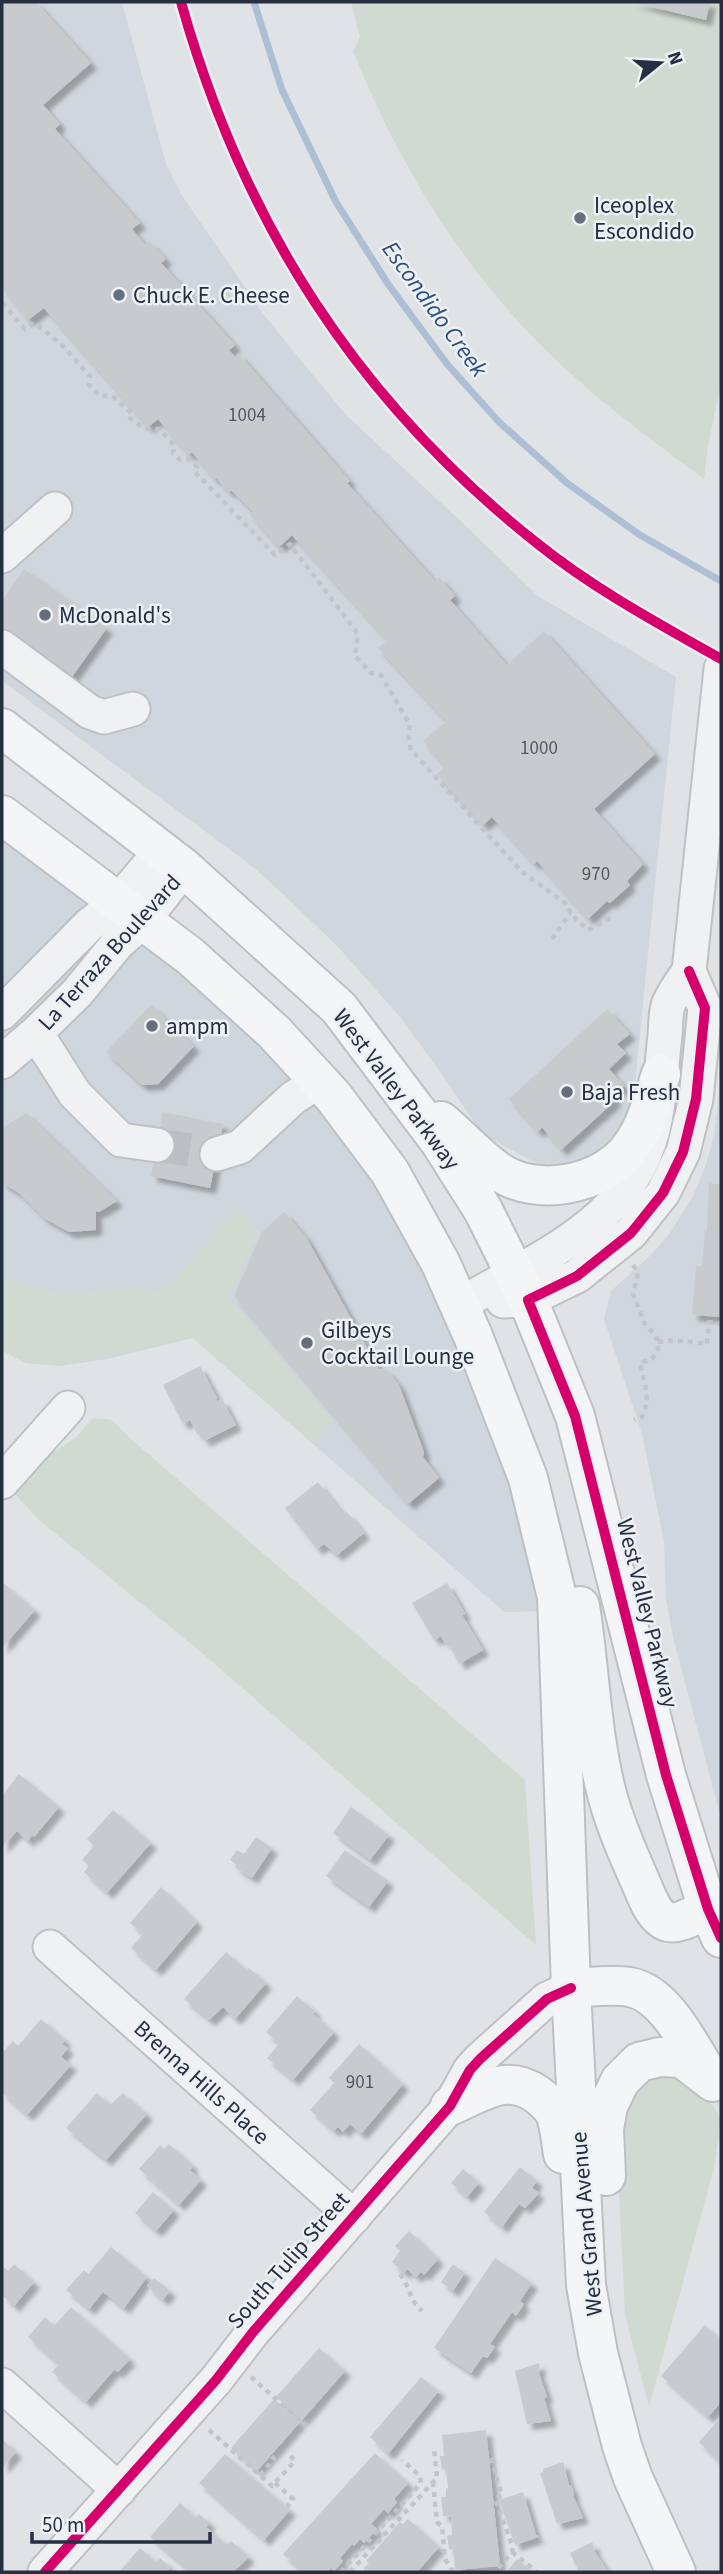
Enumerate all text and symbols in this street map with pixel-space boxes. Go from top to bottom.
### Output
north arrow [625,28,695,98]
text: N [660,48,690,68]
place label: Iceoplex Escondido [594,189,694,248]
marker: Iceoplex Escondido [572,210,588,226]
water label: Escondido Creek [373,234,496,385]
place label: Chuck E. Cheese [133,279,290,312]
marker: Chuck E. Cheese [111,287,127,303]
house number: 1004 [228,402,266,429]
place label: McDonald's [59,599,171,632]
marker: McDonald's [37,607,53,623]
house number: 1000 [520,735,558,762]
house number: 970 [582,861,610,888]
street label: La Terraza Boulevard [30,867,189,1038]
street label: West Valley Parkway [325,1002,468,1177]
place label: ampm [166,1010,229,1043]
marker: ampm [144,1018,160,1034]
place label: Baja Fresh [581,1076,680,1109]
marker: Baja Fresh [559,1084,575,1100]
place label: Gilbeys Cocktail Lounge [321,1314,474,1373]
marker: Gilbeys Cocktail Lounge [299,1335,315,1351]
street label: West Valley Parkway [608,1515,687,1712]
street label: Brenna Hills Place [127,2012,277,2152]
house number: 901 [346,2069,374,2096]
street label: West Grand Avenue [562,2130,611,2318]
street label: South Tulip Street [219,2184,358,2336]
scale bar [32,2500,210,2544]
text: 50 m [42,2510,84,2540]

